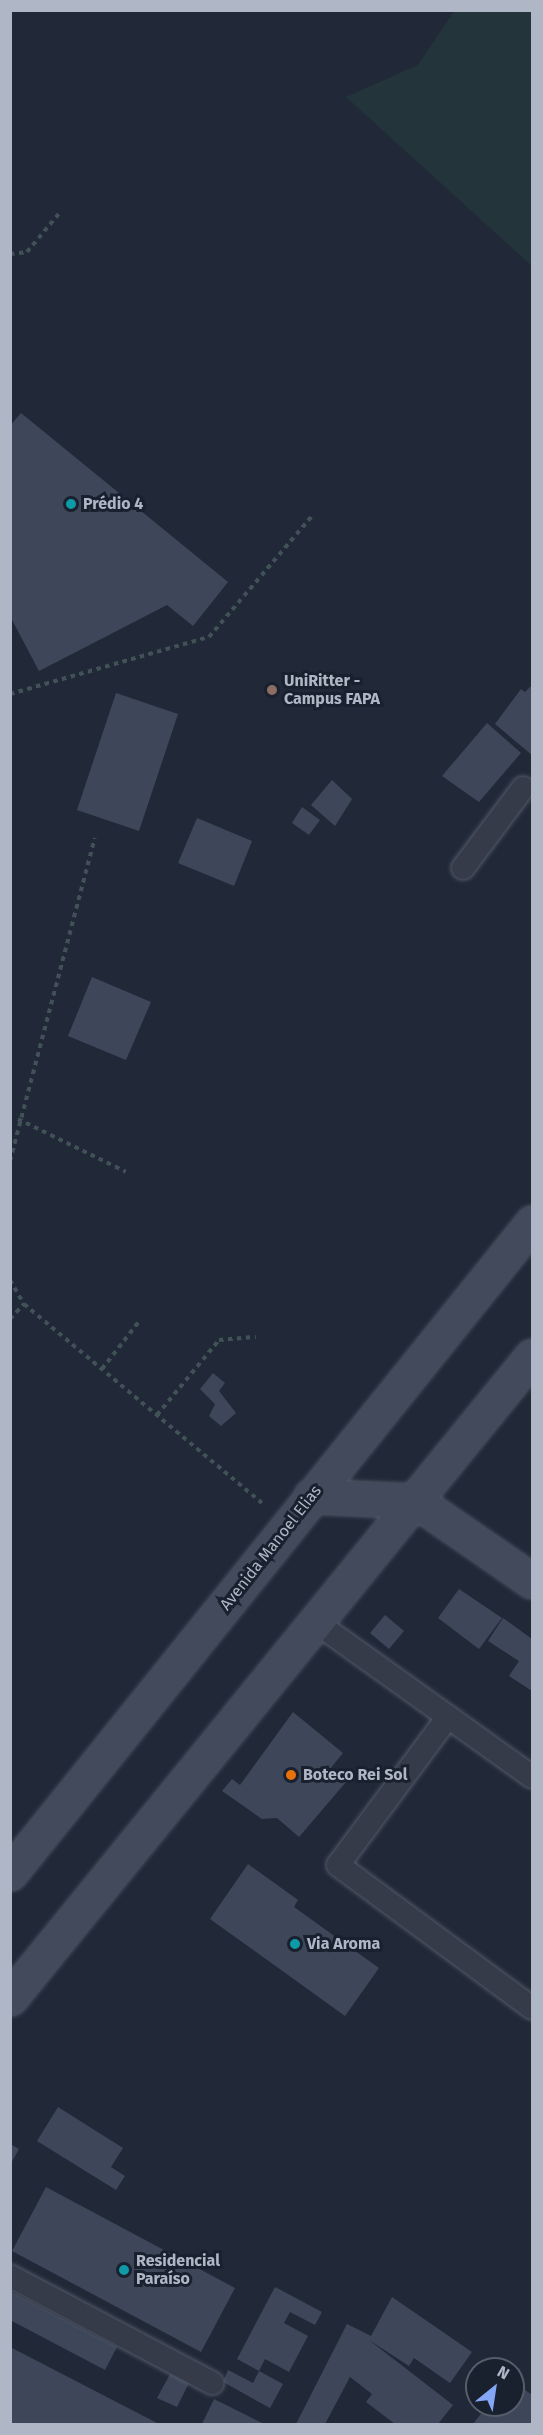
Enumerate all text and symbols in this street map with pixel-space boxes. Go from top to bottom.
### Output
place label: Prédio 4 [83,494,143,514]
marker: Prédio 4 [64,497,78,511]
place label: UniRitter - Campus FAPA [284,671,380,709]
marker: UniRitter - Campus FAPA [265,683,279,697]
street label: Avenida Manoel Elias [216,1482,326,1614]
place label: Boteco Rei Sol [303,1765,407,1785]
marker: Boteco Rei Sol [284,1768,298,1782]
place label: Via Aroma [307,1934,380,1954]
marker: Via Aroma [288,1937,302,1951]
place label: Residencial Paraíso [136,2251,220,2289]
marker: Residencial Paraíso [117,2263,131,2277]
north arrow [465,2357,525,2417]
text: N [494,2362,513,2384]

